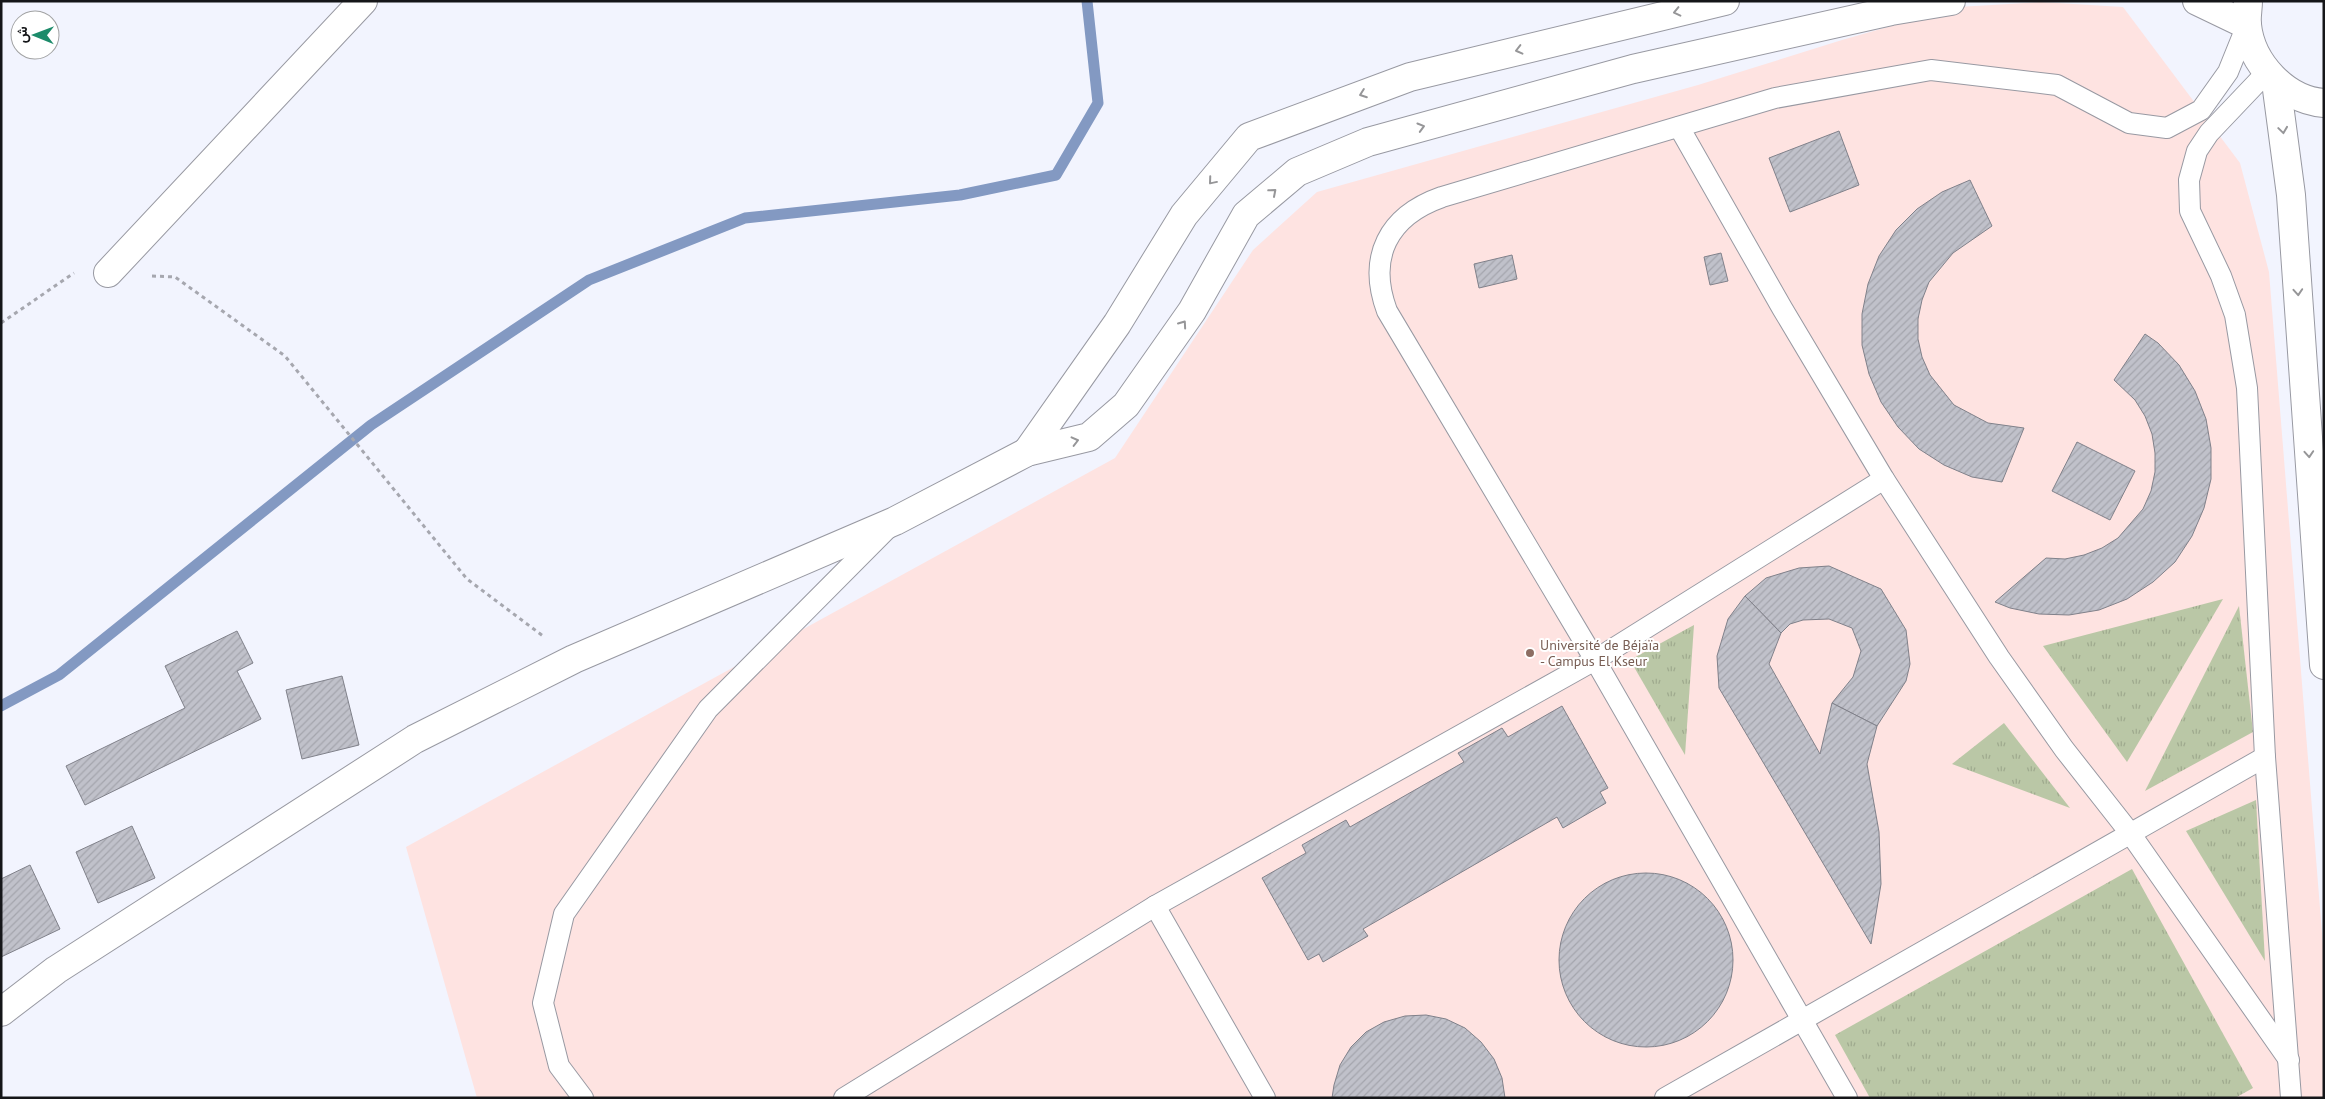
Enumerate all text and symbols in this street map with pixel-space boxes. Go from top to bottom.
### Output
one-way arrow [1673,6,1682,17]
north arrow [10,10,60,60]
text: ش [13,26,31,43]
one-way arrow [1515,44,1524,55]
one-way arrow [1359,88,1368,99]
one-way arrow [1416,123,1424,133]
one-way arrow [2278,126,2288,134]
one-way arrow [1209,175,1217,184]
one-way arrow [1268,188,1277,197]
one-way arrow [2292,288,2303,296]
one-way arrow [1177,321,1186,330]
one-way arrow [1070,436,1079,447]
one-way arrow [2304,450,2315,458]
place label: Université de Béjaïa - Campus El Kseur [1540,636,1659,670]
marker: Université de Béjaïa - Campus El Kseur [1524,647,1536,659]

